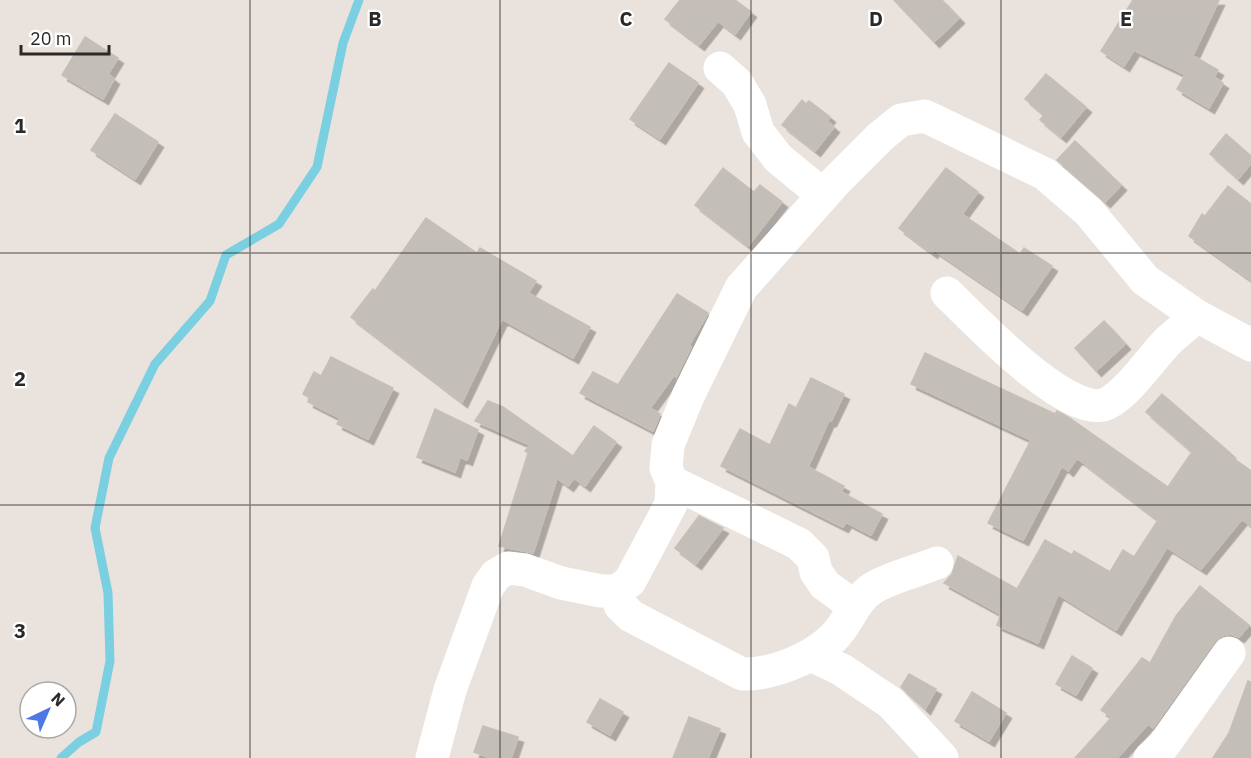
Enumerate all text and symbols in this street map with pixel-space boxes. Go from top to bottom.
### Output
text: B [368,5,382,32]
text: C [619,5,633,32]
text: D [869,5,883,32]
text: E [1120,5,1132,32]
scale bar [21,18,110,56]
text: 20 m [30,27,72,50]
text: 1 [14,112,26,139]
text: 2 [14,365,26,392]
text: 3 [14,617,26,644]
north arrow [18,680,78,740]
text: N [47,688,70,710]

